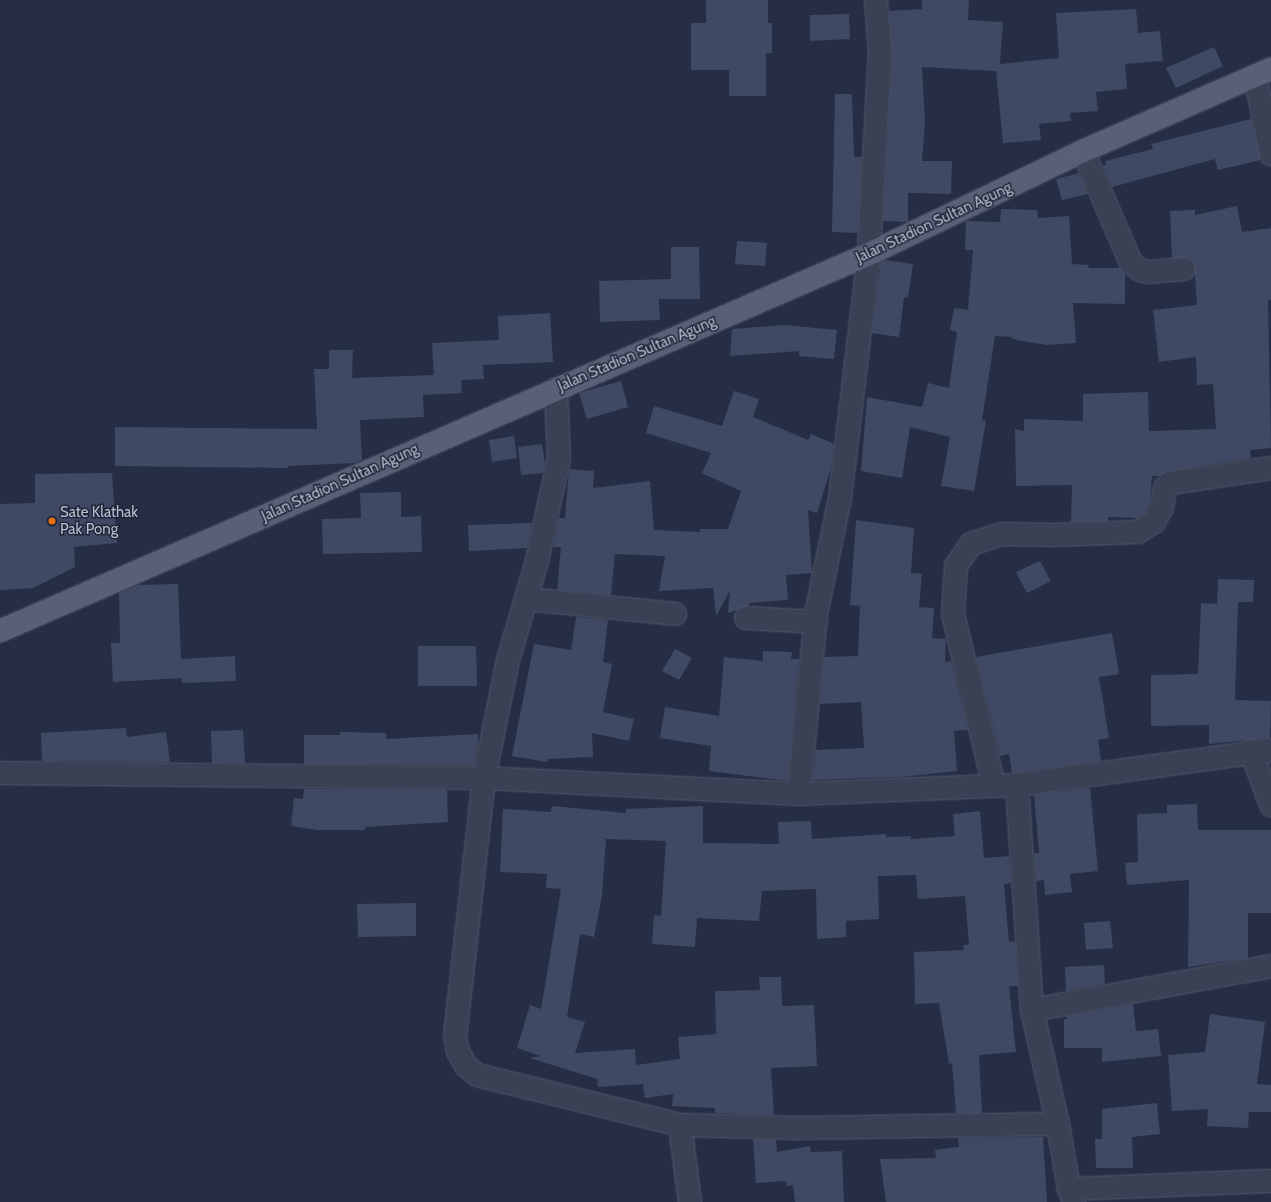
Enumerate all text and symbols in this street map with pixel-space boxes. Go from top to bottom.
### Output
street label: Jalan Stadion Sultan Agung [853,179,1015,267]
street label: Jalan Stadion Sultan Agung [555,313,719,395]
street label: Jalan Stadion Sultan Agung [259,440,421,526]
place label: Sate Klathak Pak Pong [60,503,138,538]
marker: Sate Klathak Pak Pong [47,516,57,526]

